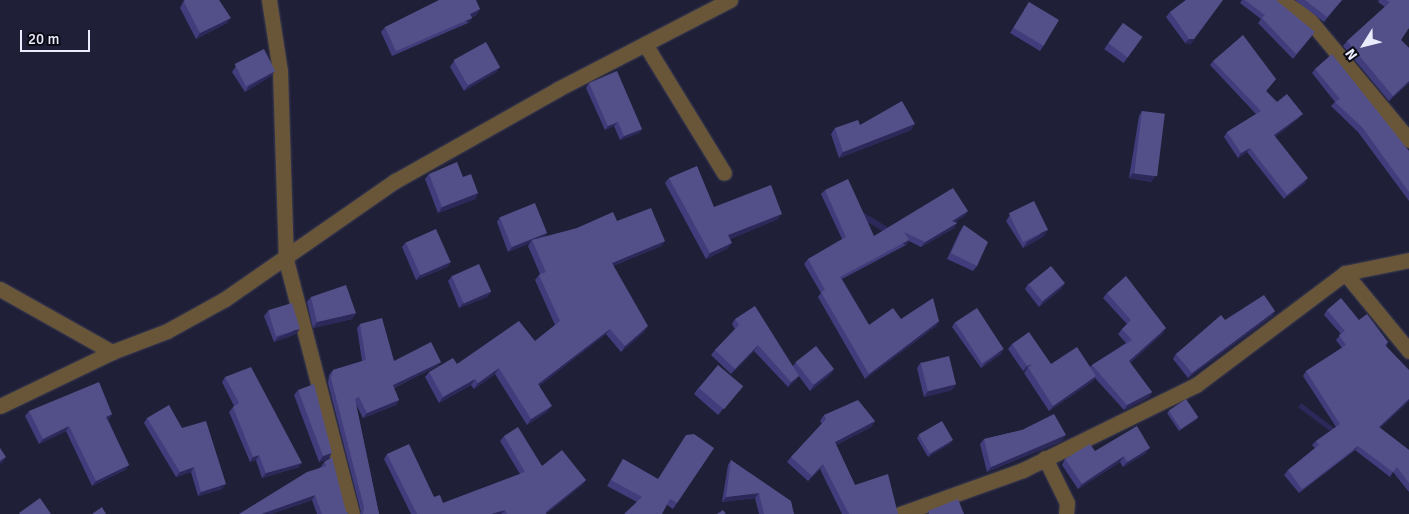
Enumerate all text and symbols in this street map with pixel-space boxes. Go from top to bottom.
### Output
scale bar [22,20,92,52]
north arrow [1339,20,1389,70]
text: 20 m [28,30,59,48]
text: N [1342,45,1361,63]

